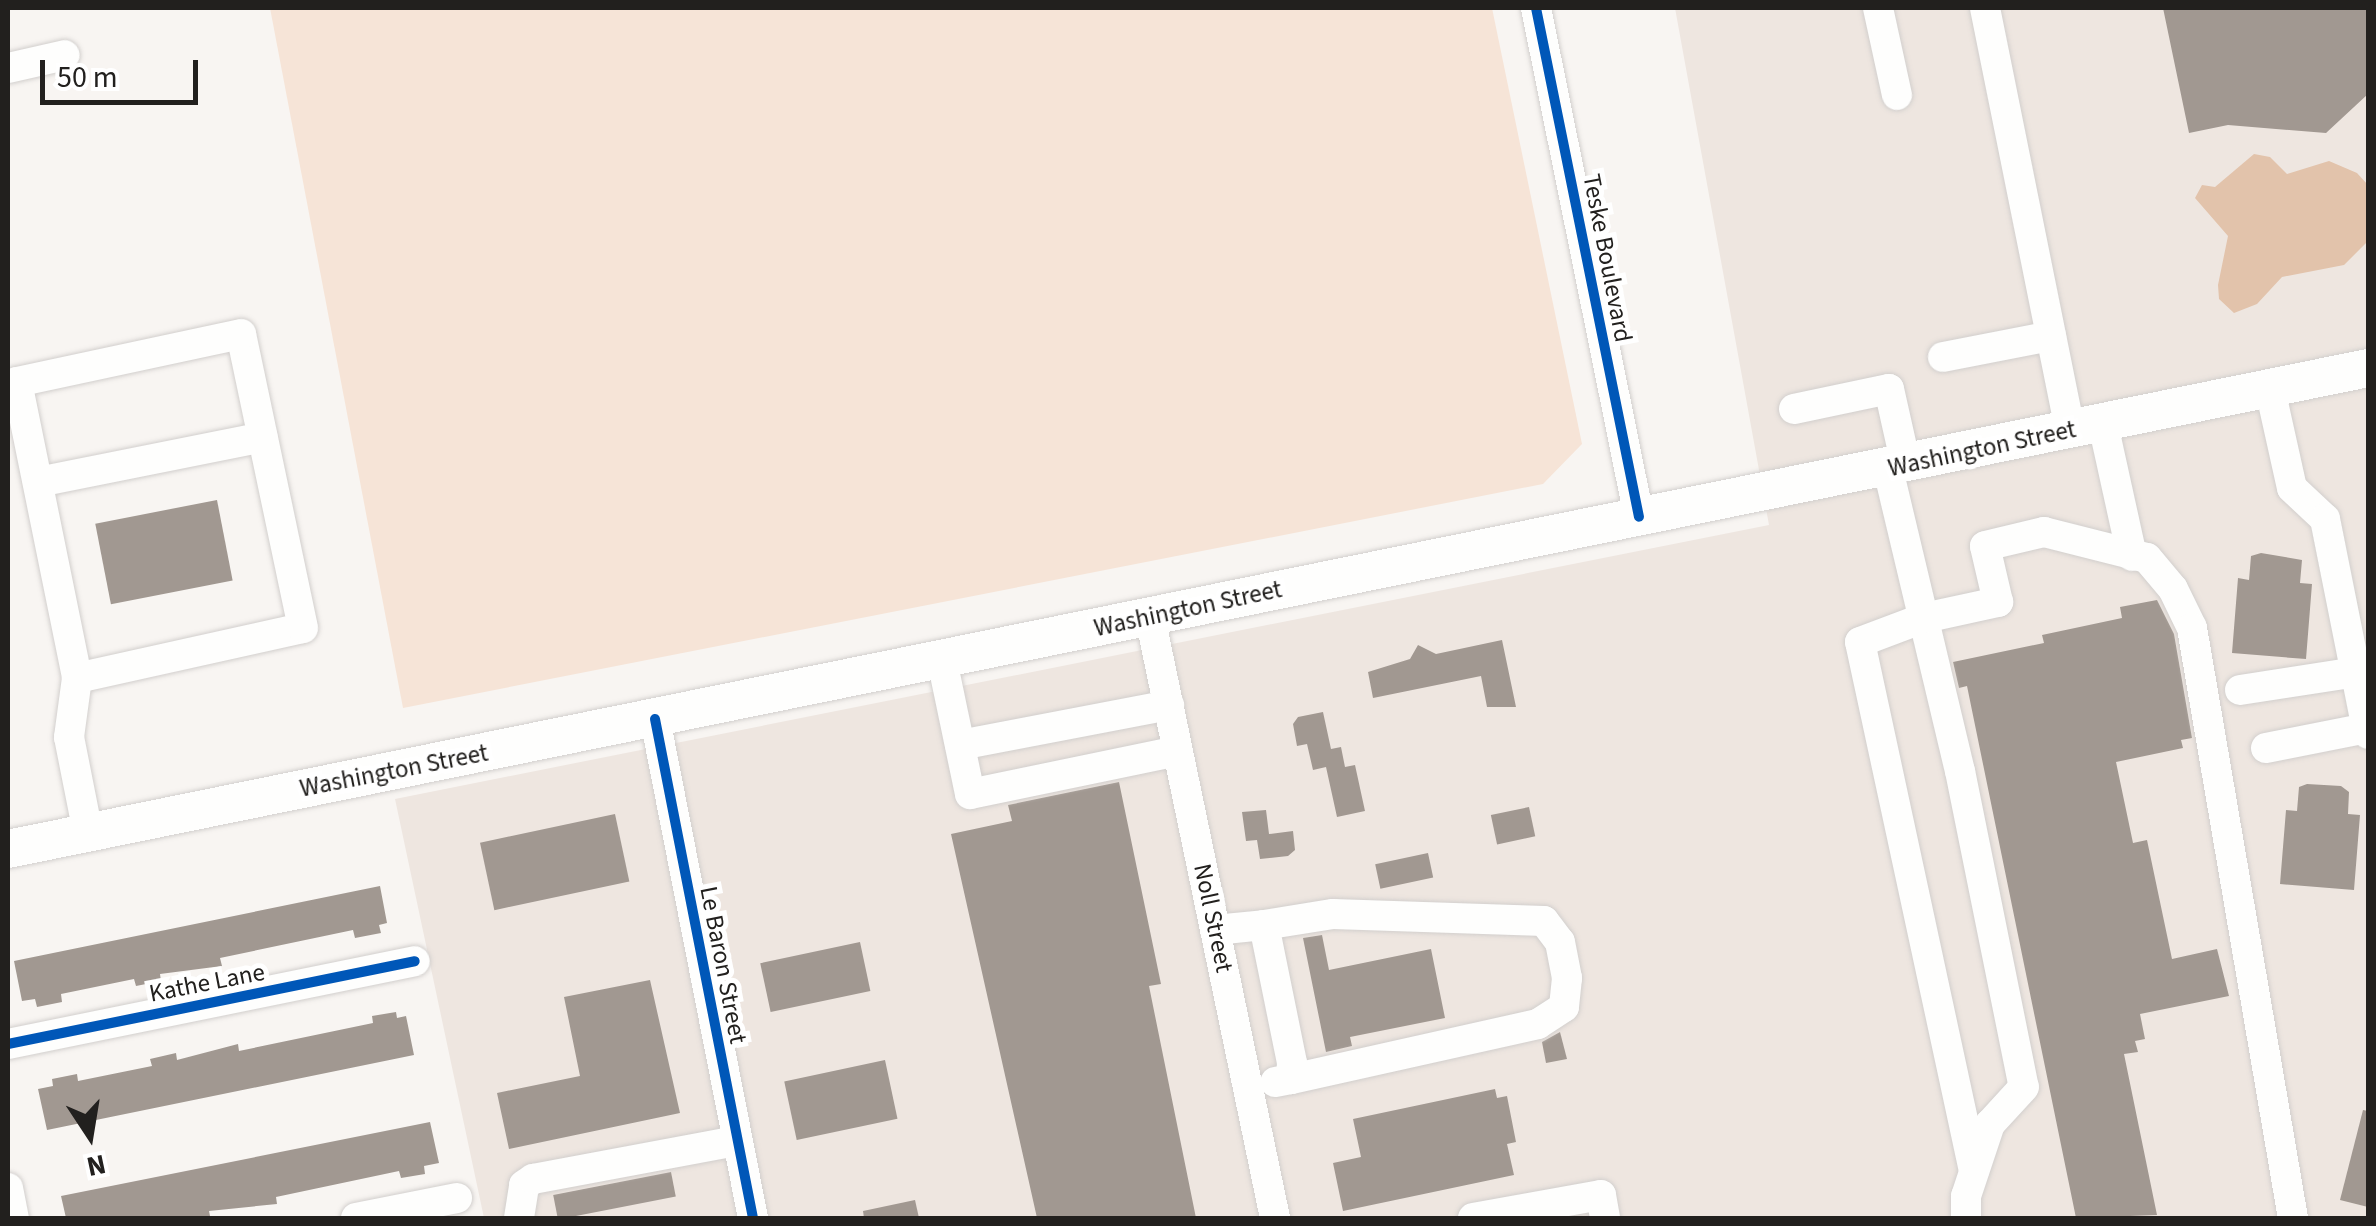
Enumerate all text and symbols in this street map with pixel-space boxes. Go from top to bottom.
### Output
scale bar [45,40,202,102]
text: 50 m [57,56,118,99]
street label: Teske Boulevard [1576,171,1638,345]
street label: Washington Street [1885,414,2079,484]
street label: Washington Street [1091,574,1285,644]
street label: Washington Street [297,738,491,804]
street label: Noll Street [1187,861,1239,975]
street label: Le Baron Street [693,884,753,1046]
street label: Kathe Lane [147,957,267,1009]
north arrow [40,1086,140,1186]
text: N [83,1144,110,1187]

